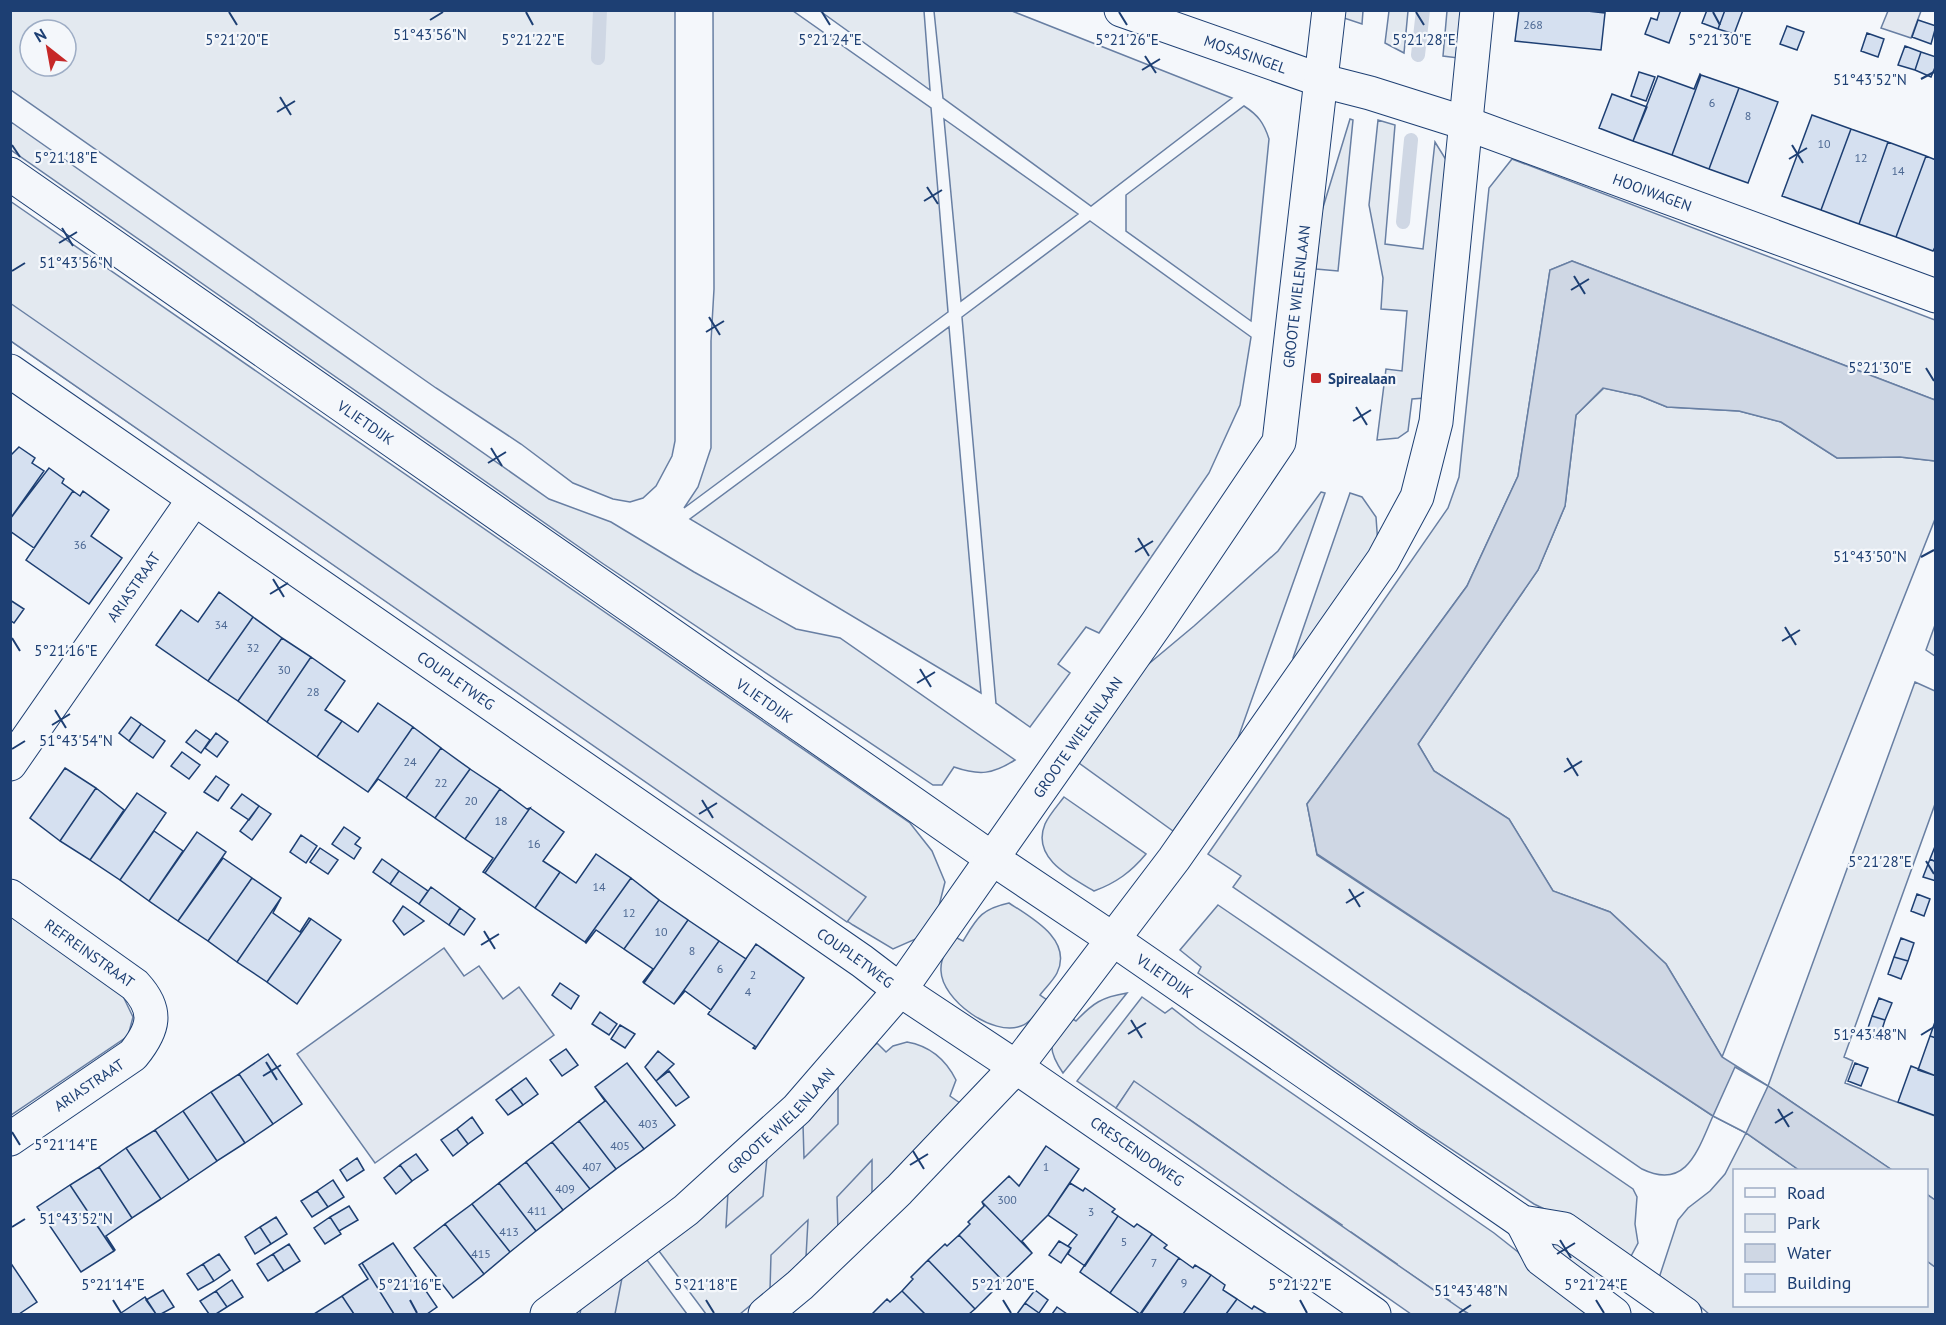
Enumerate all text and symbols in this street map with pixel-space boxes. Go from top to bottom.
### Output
house number: 268 [1523,17,1543,32]
north arrow [18,18,78,78]
text: N [31,24,50,46]
text: 51°43'56"N [393,25,467,44]
text: 5°21'20"E [205,30,269,49]
text: 5°21'22"E [501,30,565,49]
text: 5°21'24"E [798,30,862,49]
text: 5°21'26"E [1095,30,1159,49]
street label: MOSASINGEL [1202,30,1290,77]
text: 5°21'28"E [1392,30,1456,49]
text: 5°21'30"E [1688,30,1752,49]
text: 51°43'52"N [1833,70,1907,89]
house number: 6 [1709,95,1715,110]
house number: 8 [1745,108,1751,123]
house number: 10 [1817,136,1831,151]
text: 5°21'18"E [34,148,98,167]
house number: 12 [1854,150,1868,165]
house number: 14 [1891,163,1905,178]
street label: HOOIWAGEN [1610,169,1695,215]
street label: GROOTE WIELENLAAN [1278,224,1314,369]
text: 51°43'56"N [39,253,113,272]
text: 5°21'30"E [1848,358,1912,377]
place label: Spirealaan [1328,369,1396,388]
marker: Spirealaan [1309,371,1323,385]
street label: VLIETDIJK [333,395,398,448]
house number: 36 [73,537,87,552]
street label: ARIASTRAAT [102,547,164,625]
text: 51°43'50"N [1833,547,1907,566]
house number: 34 [214,617,228,632]
house number: 32 [246,640,260,655]
text: 5°21'16"E [34,641,98,660]
street label: COUPLETWEG [414,647,499,714]
house number: 30 [277,662,291,677]
street label: VLIETDIJK [732,673,797,726]
street label: GROOTE WIELENLAAN [1028,673,1126,801]
house number: 28 [306,684,320,699]
text: 51°43'54"N [39,731,113,750]
house number: 24 [403,754,417,769]
house number: 22 [434,775,448,790]
house number: 20 [464,793,478,808]
house number: 18 [494,813,508,828]
house number: 16 [527,836,541,851]
text: 5°21'28"E [1848,852,1912,871]
house number: 14 [592,879,606,894]
house number: 12 [622,905,636,920]
street label: REFREINSTRAAT [41,914,139,992]
street label: COUPLETWEG [813,923,898,992]
house number: 10 [654,924,668,939]
house number: 8 [689,943,695,958]
street label: VLIETDIJK [1132,949,1197,1002]
house number: 6 [717,961,723,976]
house number: 2 [750,967,756,982]
house number: 4 [745,984,752,999]
text: 51°43'48"N [1833,1025,1907,1044]
street label: ARIASTRAAT [50,1054,128,1115]
street label: GROOTE WIELENLAAN [723,1063,838,1178]
street label: CRESCENDOWEG [1087,1112,1188,1190]
house number: 403 [638,1116,658,1131]
text: 5°21'14"E [34,1135,98,1154]
house number: 405 [610,1138,630,1153]
house number: 407 [582,1159,602,1174]
house number: 1 [1043,1159,1049,1174]
legend [1733,1169,1928,1307]
house number: 409 [555,1181,575,1196]
text: Road [1787,1181,1825,1204]
house number: 300 [997,1192,1017,1207]
house number: 411 [527,1203,547,1218]
house number: 3 [1088,1204,1094,1219]
text: 51°43'52"N [39,1209,113,1228]
text: Park [1787,1211,1820,1234]
house number: 413 [499,1224,519,1239]
house number: 5 [1121,1234,1127,1249]
text: Water [1787,1241,1831,1264]
house number: 415 [471,1246,491,1261]
house number: 7 [1151,1255,1157,1270]
text: Building [1787,1271,1851,1294]
text: 5°21'14"E [81,1275,145,1294]
text: 5°21'16"E [378,1275,442,1294]
text: 5°21'18"E [674,1275,738,1294]
text: 5°21'20"E [971,1275,1035,1294]
house number: 9 [1181,1275,1187,1290]
text: 5°21'22"E [1268,1275,1332,1294]
text: 5°21'24"E [1564,1275,1628,1294]
text: 51°43'48"N [1434,1281,1508,1300]

